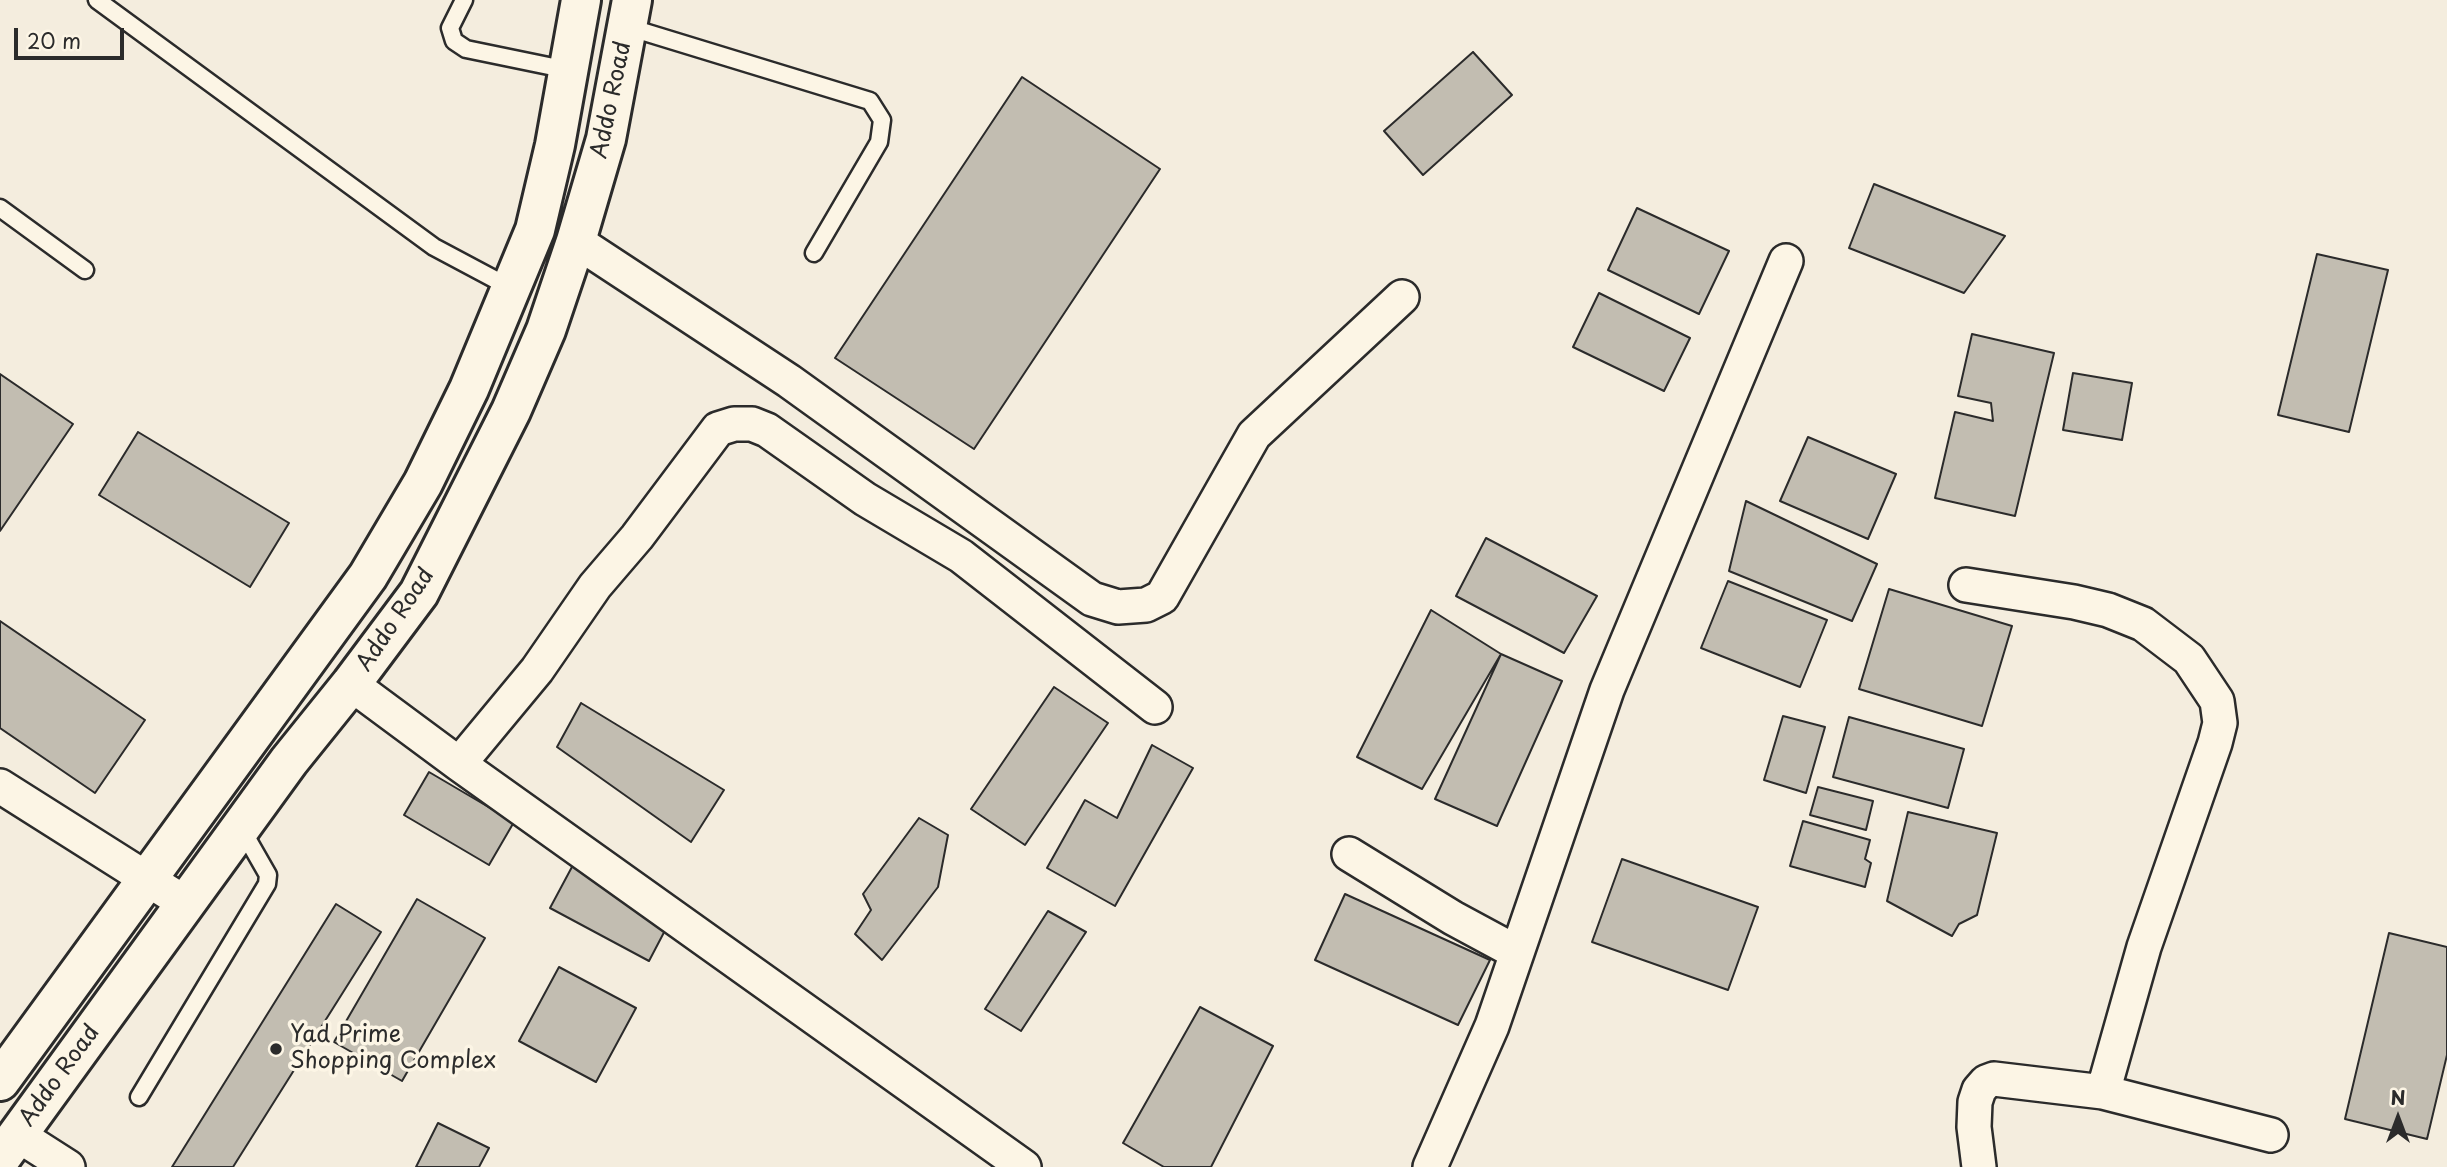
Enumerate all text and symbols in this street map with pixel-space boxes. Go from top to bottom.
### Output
scale bar [18,14,128,58]
text: 20 m [27,24,81,56]
street label: Addo Road [586,39,638,161]
street label: Addo Road [351,563,441,677]
street label: Addo Road [14,1020,106,1132]
place label: Yad Prime Shopping Complex [290,1022,496,1076]
marker: Yad Prime Shopping Complex [268,1041,284,1057]
north arrow [2363,1083,2433,1153]
text: N [2390,1083,2406,1111]

